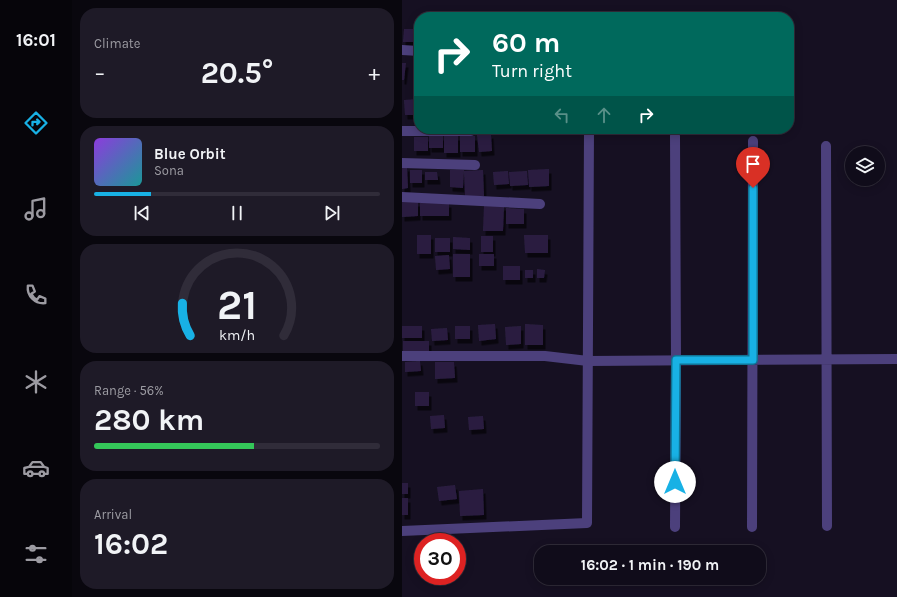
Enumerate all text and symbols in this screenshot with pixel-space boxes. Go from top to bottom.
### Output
text: 60 m [492,26,560,59]
icon: right [426,28,478,80]
text: 16:01 [16,29,56,51]
text: Climate [94,36,140,51]
text: 20.5° [201,55,273,91]
text: − [94,60,106,86]
text: + [368,60,380,86]
text: Turn right [492,60,572,82]
icon: left [551,104,573,126]
icon: ahead [593,104,615,126]
icon: right [635,104,657,126]
icon: directions [22,109,50,137]
text: Blue Orbit [154,145,226,163]
map controls [845,146,885,186]
button: layers [845,146,885,186]
pin [736,147,770,188]
icon: arrive [742,153,764,175]
text: Sona [154,163,184,178]
icon: music [22,195,50,223]
icon: previous [131,202,153,224]
icon: pause [226,202,248,224]
icon: next [321,202,343,224]
icon: phone [22,281,50,309]
text: 21 [217,281,257,329]
text: km/h [219,327,255,344]
icon: climate [22,368,50,396]
text: Range · 56% [94,383,164,398]
text: 280 km [94,402,204,438]
icon: car [22,454,50,482]
position arrow [654,461,696,503]
text: Arrival [94,507,132,522]
text: 16:02 [94,526,168,562]
speed limit sign: 30 [414,533,466,585]
icon: filters [22,540,50,568]
text: 16:02 · 1 min · 190 m [581,556,719,574]

